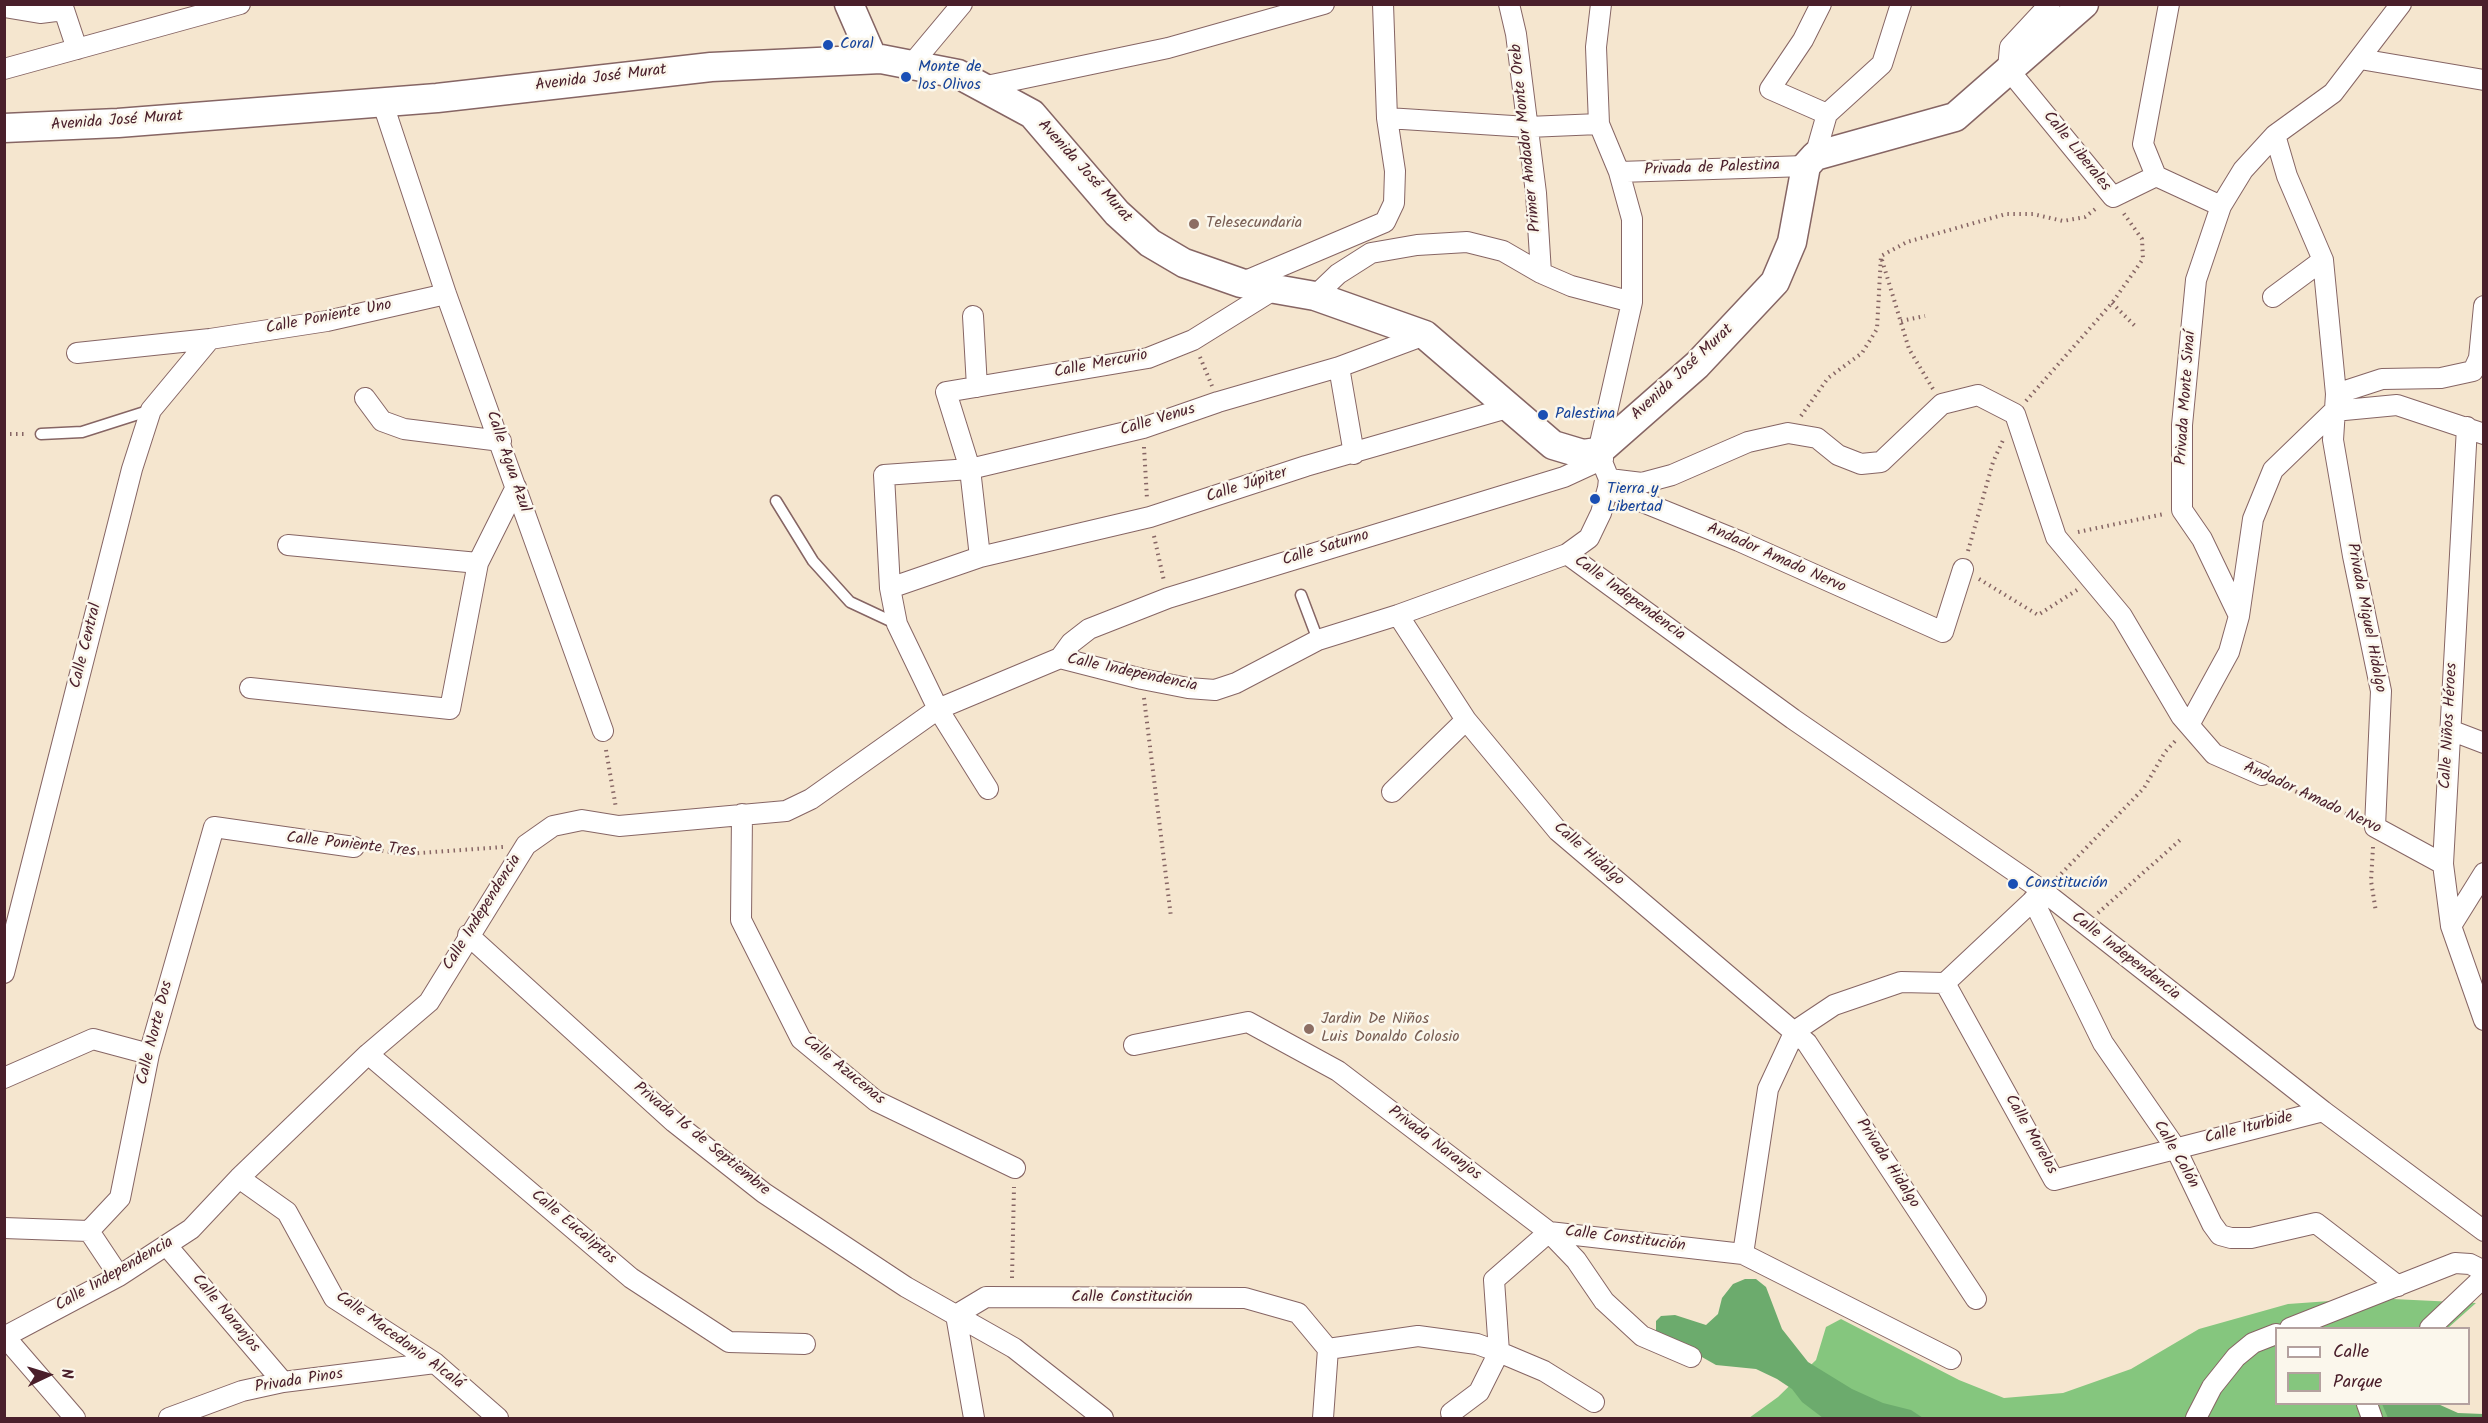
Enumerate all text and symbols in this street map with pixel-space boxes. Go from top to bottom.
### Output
place label: Coral [840,35,874,55]
marker: Coral [821,38,835,52]
street label: Primer Andador Monte Oreb [1508,43,1546,233]
place label: Monte de los Olivos [918,58,981,96]
street label: Avenida José Murat [534,61,668,97]
marker: Monte de los Olivos [899,70,913,84]
street label: Avenida José Murat [50,108,184,136]
street label: Calle Liberales [2038,108,2114,196]
street label: Avenida José Murat [1033,116,1135,228]
street label: Privada de Palestina [1644,157,1780,181]
place label: Telesecundaria [1206,214,1302,234]
marker: Telesecundaria [1187,217,1201,231]
street label: Calle Poniente Uno [264,296,394,340]
street label: Avenida José Murat [1628,321,1738,425]
street label: Privada Monte Sinaí [2173,330,2201,466]
street label: Calle Mercurio [1053,347,1149,383]
street label: Calle Venus [1118,401,1198,441]
place label: Palestina [1555,405,1615,425]
marker: Palestina [1536,408,1550,422]
street label: Calle Agua Azul [481,409,533,515]
street label: Calle Júpiter [1204,464,1290,508]
place label: Tierra y Libertad [1607,480,1662,518]
marker: Tierra y Libertad [1588,492,1602,506]
street label: Andador Amado Nervo [1704,520,1848,598]
street label: Calle Saturno [1280,527,1372,571]
street label: Privada Miguel Hidalgo [2341,542,2389,694]
street label: Calle Independencia [1570,552,1688,646]
street label: Calle Central [67,602,107,690]
street label: Calle Independencia [1065,651,1199,697]
street label: Calle Niños Héroes [2437,662,2463,790]
street label: Andador Amado Nervo [2240,759,2384,839]
street label: Calle Hidalgo [1549,819,1627,891]
street label: Calle Poniente Tres [285,830,417,862]
street label: Calle Independencia [440,852,526,974]
place label: Constitución [2025,874,2108,894]
marker: Constitución [2006,877,2020,891]
street label: Calle Independencia [2067,909,2183,1005]
street label: Calle Norte Dos [134,979,178,1087]
place label: Jardin De Niños Luis Donaldo Colosio [1321,1010,1460,1048]
marker: Jardin De Niños Luis Donaldo Colosio [1302,1022,1316,1036]
street label: Calle Azucenas [798,1032,888,1110]
street label: Privada 16 de Septiembre [629,1079,773,1201]
street label: Calle Morelos [1999,1092,2061,1178]
street label: Privada Naranjos [1384,1103,1484,1185]
street label: Calle Iturbide [2203,1109,2295,1149]
street label: Privada Hidalgo [1851,1116,1923,1212]
street label: Calle Colón [2148,1118,2202,1192]
street label: Calle Eucaliptos [526,1187,620,1269]
street label: Calle Constitución [1564,1223,1686,1257]
street label: Calle Independencia [53,1234,177,1316]
street label: Calle Naranjos [187,1271,263,1357]
street label: Calle Macedonio Alcalá [331,1288,467,1394]
street label: Calle Constitución [1071,1288,1193,1308]
legend [2275,1327,2470,1405]
text: Calle [2333,1338,2369,1367]
north arrow [18,1345,78,1405]
street label: Privada Pinos [254,1366,344,1398]
text: N [54,1368,79,1380]
text: Parque [2333,1368,2382,1397]

